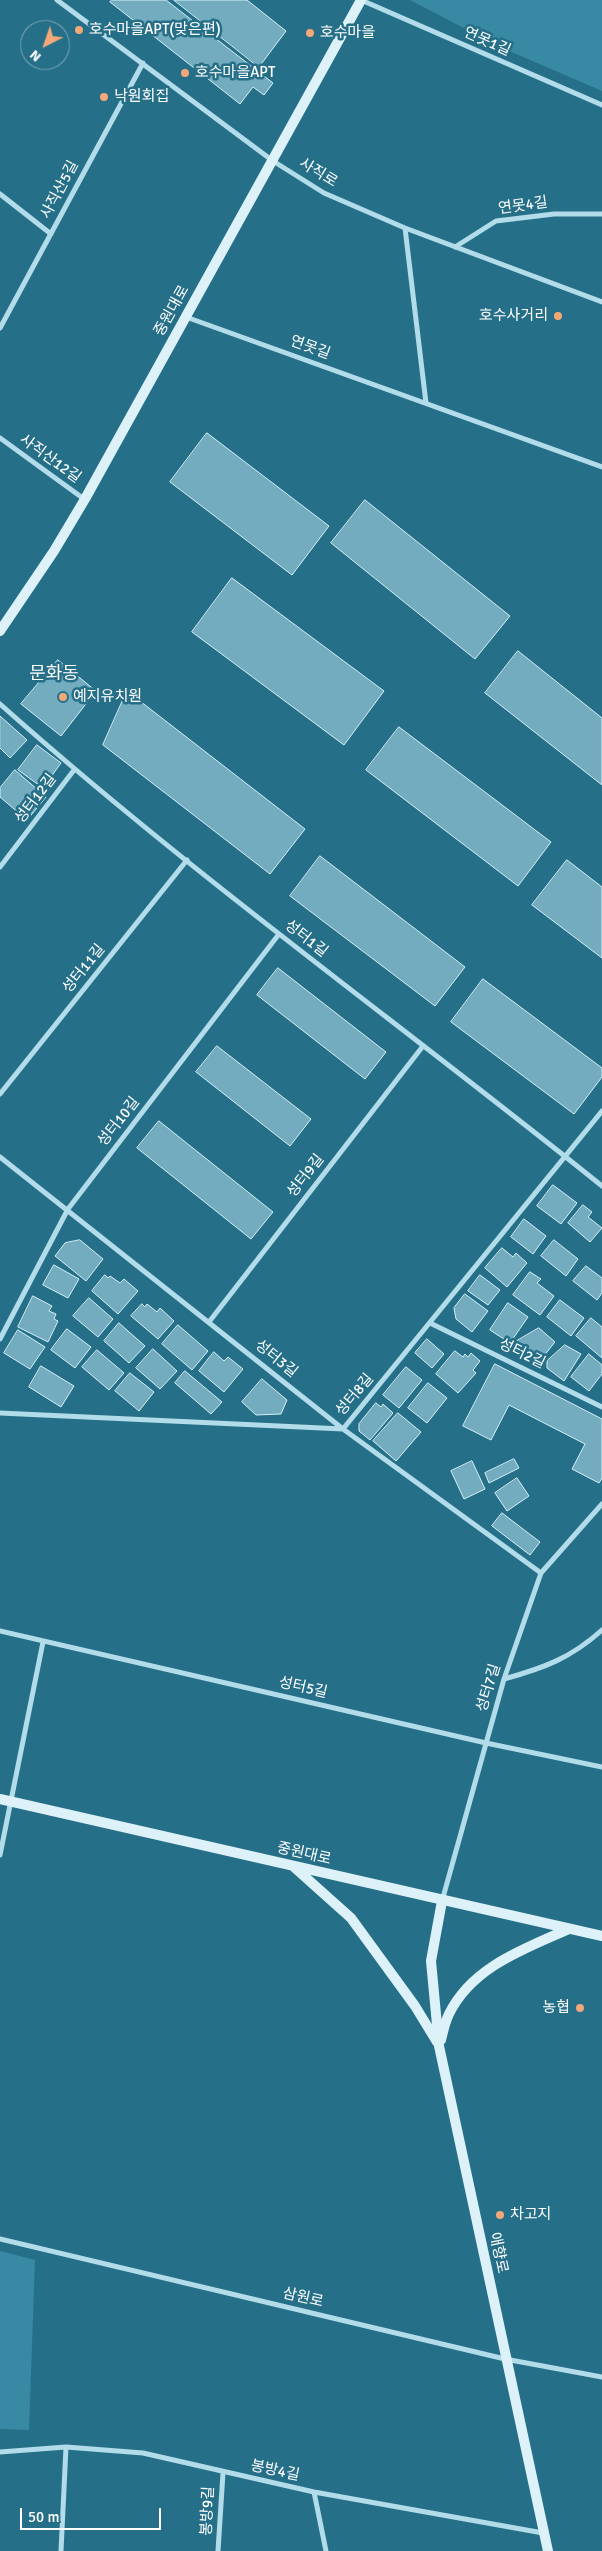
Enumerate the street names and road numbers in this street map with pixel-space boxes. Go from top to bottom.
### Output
street label: 연못1길 [461,24,513,60]
street label: 사직로 [296,155,340,191]
street label: 사직산5길 [37,158,83,222]
street label: 연못4길 [497,194,549,218]
street label: 중원대로 [151,282,193,340]
street label: 연못길 [287,332,333,364]
street label: 사직산12길 [16,431,84,487]
street label: 성터12길 [11,771,61,827]
street label: 성터1길 [281,917,331,961]
street label: 성터11길 [59,941,109,997]
street label: 성터10길 [94,1094,144,1150]
street label: 성터9길 [284,1151,328,1201]
street label: 성터2길 [496,1335,548,1373]
street label: 성터3길 [251,1336,301,1382]
street label: 성터8길 [332,1370,378,1420]
street label: 성터7길 [473,1662,505,1714]
street label: 성터5길 [277,1674,329,1702]
street label: 중원대로 [275,1839,333,1869]
street label: 애향로 [485,2231,511,2275]
street label: 삼원로 [281,2285,325,2311]
street label: 봉방4길 [249,2457,301,2485]
street label: 봉방9길 [198,2486,218,2536]

